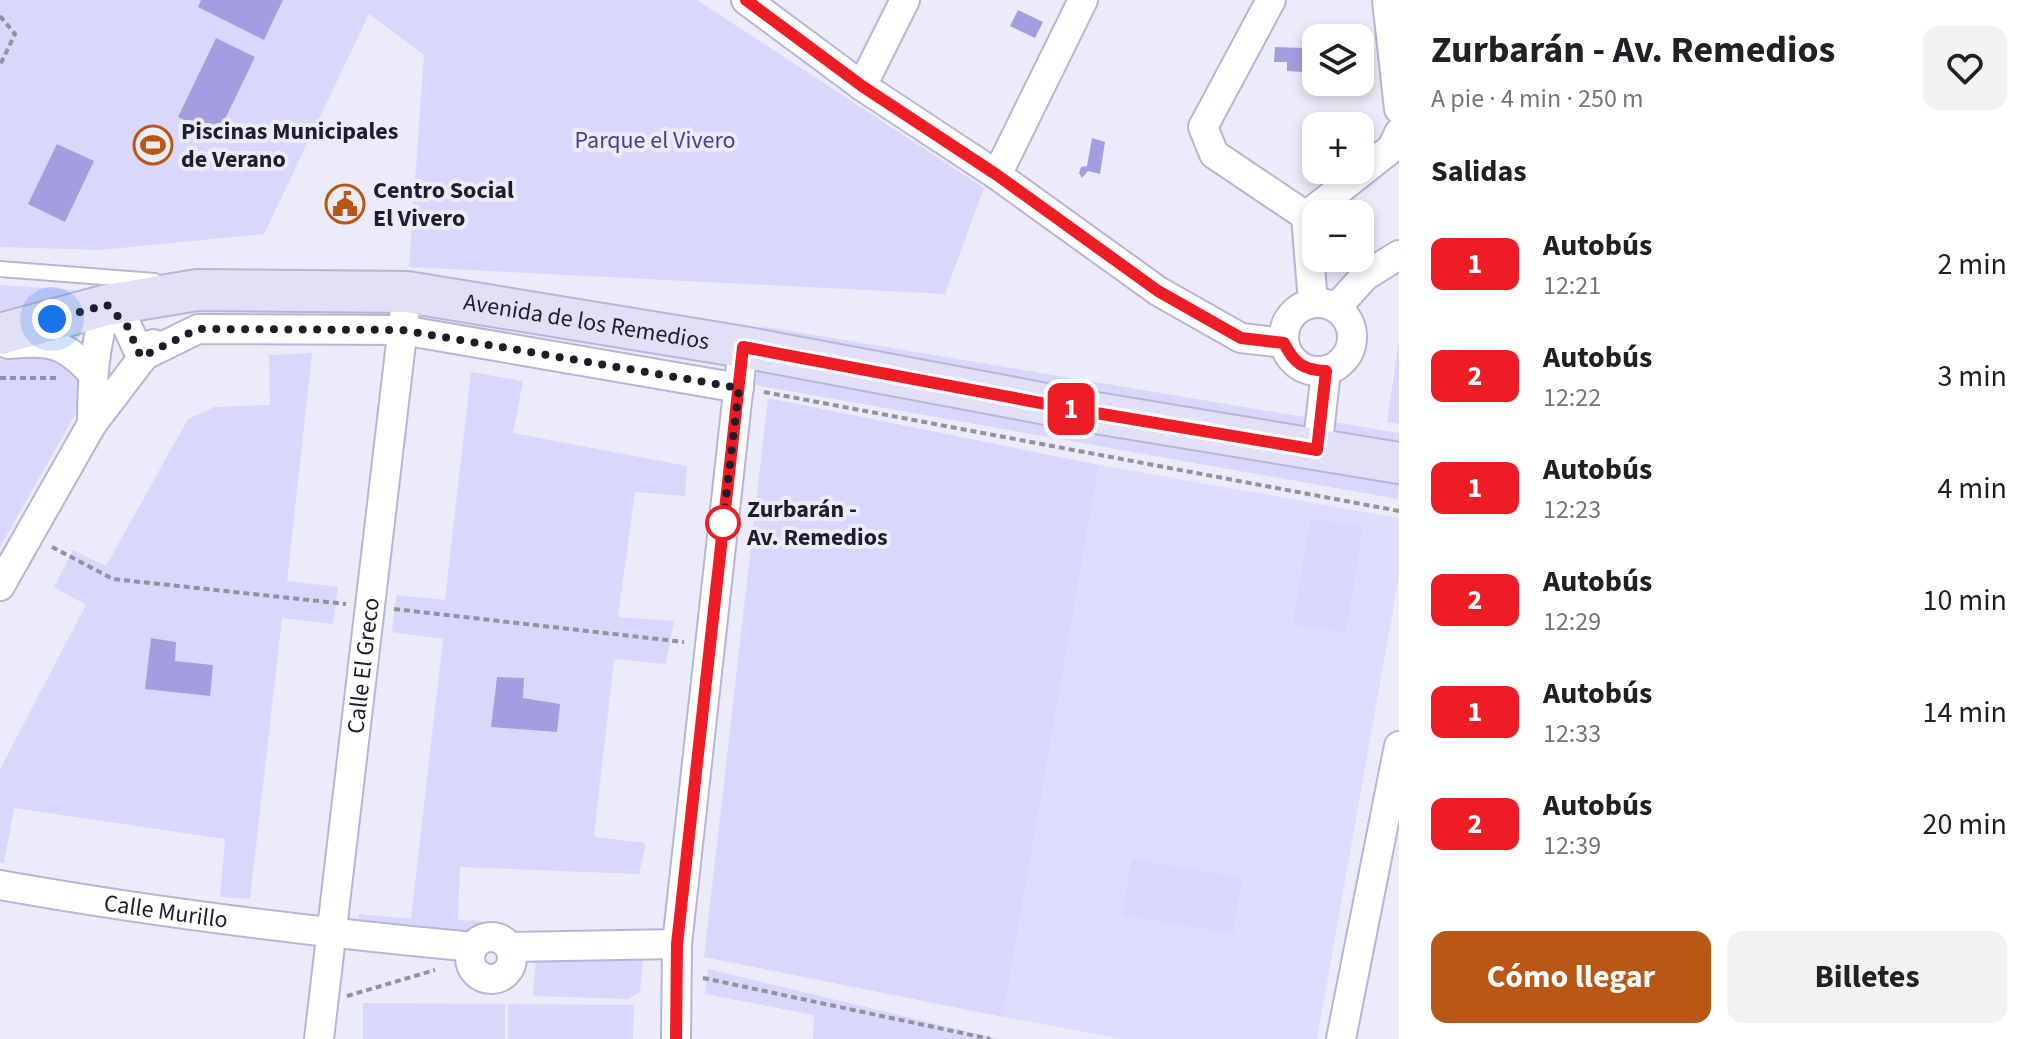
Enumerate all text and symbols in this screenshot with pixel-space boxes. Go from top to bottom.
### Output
text: Zurbarán - Av. Remedios [1431,23,1835,77]
map controls [1302,24,1374,272]
button: layers [1302,24,1374,96]
button: heart [1923,26,2007,110]
text: A pie · 4 min · 250 m [1431,80,1644,117]
button: + [1302,112,1374,184]
place label: Piscinas Municipales de Verano [181,114,398,177]
park label: Parque el Vivero [574,123,736,158]
sports icon: Piscinas Municipales de Verano [132,124,174,166]
text: Salidas [1431,150,1527,193]
place label: Centro Social El Vivero [373,173,514,236]
public building icon: Centro Social El Vivero [324,183,366,225]
button: − [1302,200,1374,272]
text: Autobús [1543,224,1652,267]
text: 2 min [1937,243,2007,286]
text: 1 [1468,244,1482,284]
text: 12:21 [1543,267,1601,304]
street label: Avenida de los Remedios [461,285,712,359]
your location [32,299,72,339]
text: Autobús [1543,336,1652,379]
text: 3 min [1937,355,2007,398]
text: 2 [1468,356,1482,396]
text: 12:22 [1543,379,1601,416]
line badge: 1 [1045,383,1097,435]
text: 1 [1064,389,1078,429]
text: Autobús [1543,448,1652,491]
text: 4 min [1937,467,2007,510]
text: 1 [1468,468,1482,508]
text: 12:23 [1543,491,1601,528]
place label: Zurbarán - Av. Remedios [746,492,888,555]
marker: Zurbarán - Av. Remedios [706,506,740,540]
text: Autobús [1543,560,1652,603]
text: 10 min [1923,579,2007,622]
text: 2 [1468,580,1482,620]
street label: Calle El Greco [338,596,389,736]
text: 12:29 [1543,603,1601,640]
text: Autobús [1543,672,1652,715]
text: 14 min [1923,691,2007,734]
text: 1 [1468,692,1482,732]
text: 12:33 [1543,715,1601,752]
text: Autobús [1543,784,1652,827]
text: 20 min [1923,803,2007,846]
text: 2 [1468,804,1482,844]
text: 12:39 [1543,827,1601,864]
street label: Calle Murillo [101,886,230,938]
button: Cómo llegar [1431,931,1711,1023]
button: Billetes [1727,931,2007,1023]

